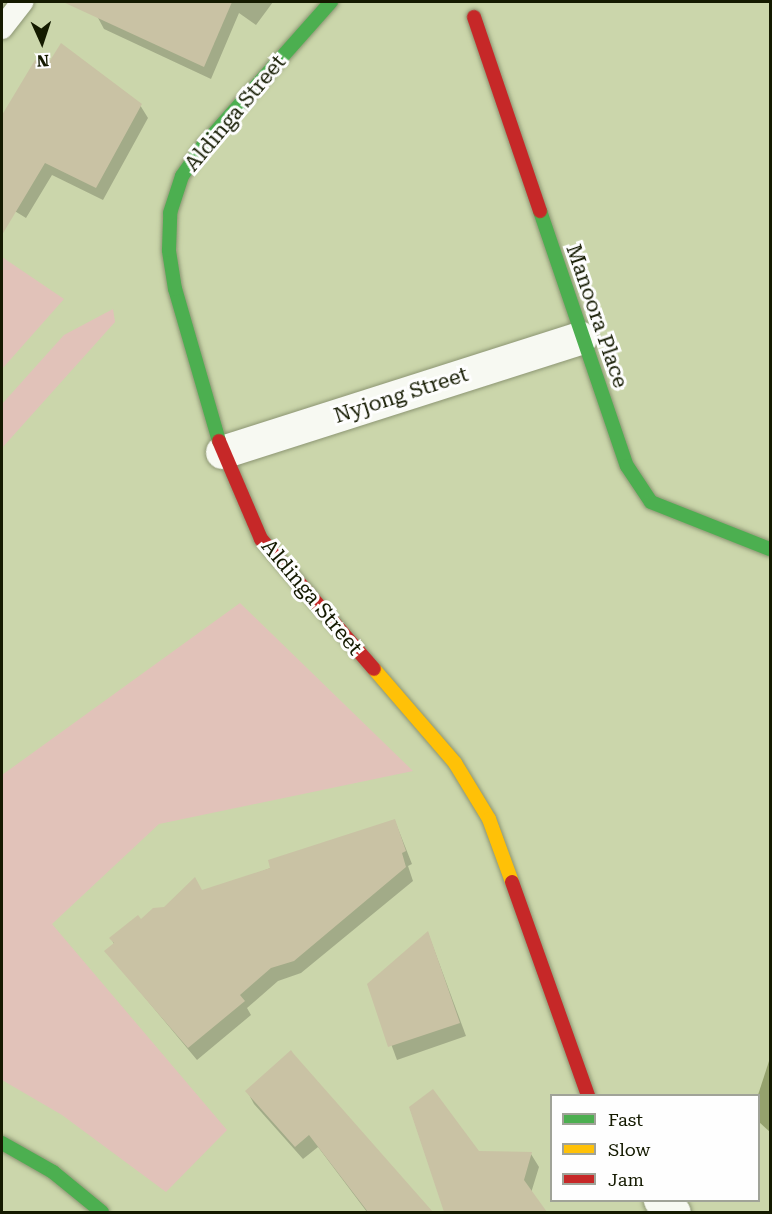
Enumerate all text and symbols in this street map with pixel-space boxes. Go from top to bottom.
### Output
north arrow [12,12,72,72]
street label: Aldinga Street [179,50,291,176]
text: N [36,51,50,70]
street label: Manoora Place [561,241,633,391]
street label: Nyjong Street [331,361,471,429]
street label: Aldinga Street [256,534,368,660]
legend [550,1094,760,1202]
text: Fast [608,1109,643,1130]
text: Slow [608,1139,650,1160]
text: Jam [608,1169,644,1190]

